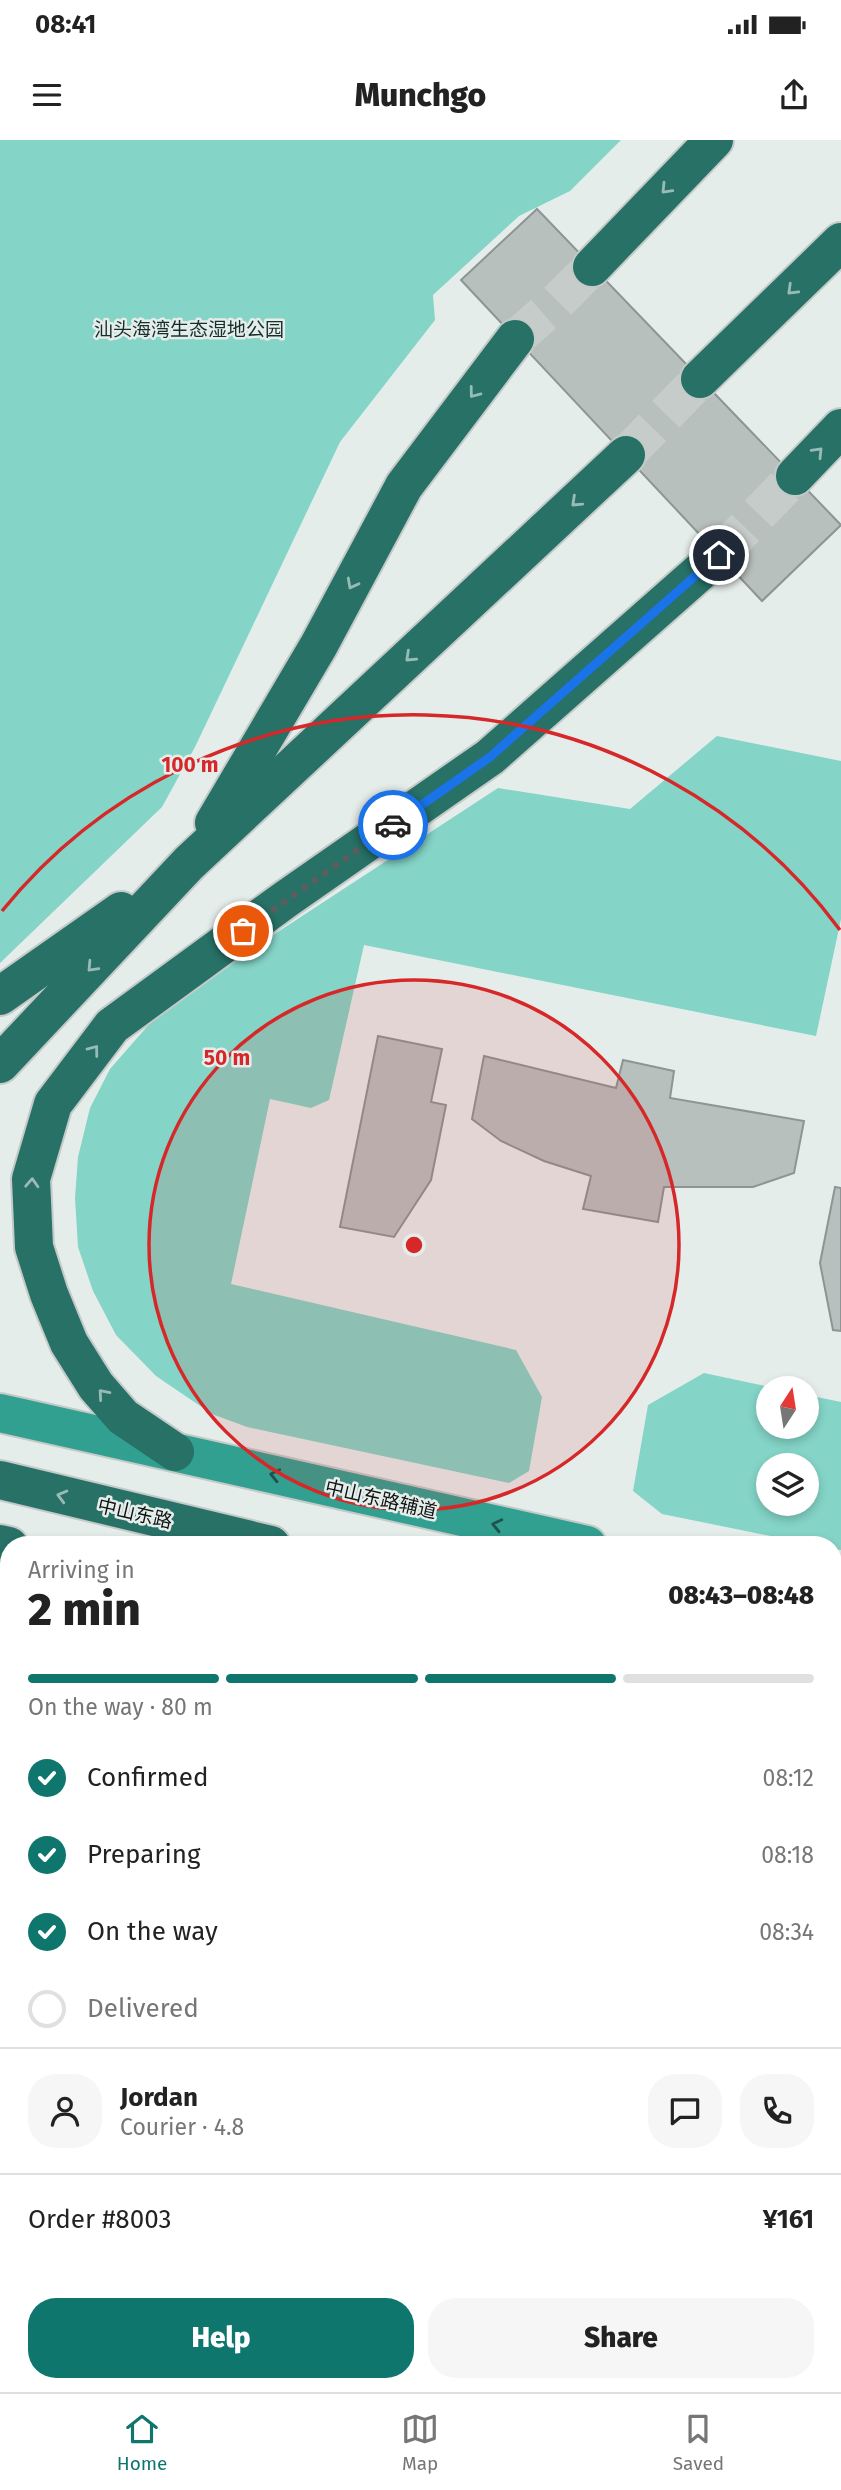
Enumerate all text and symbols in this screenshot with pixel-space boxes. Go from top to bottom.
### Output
text: 08:41 [35,9,96,40]
icon: menu [28,76,66,114]
text: Munchgo [355,76,486,114]
icon: share [775,76,813,114]
one-way arrow [662,181,675,194]
one-way arrow [787,281,800,294]
park label: 汕头海湾生态湿地公园 [94,318,284,341]
one-way arrow [470,385,483,398]
one-way arrow [810,448,822,460]
one-way arrow [571,493,584,506]
pin [689,525,749,585]
icon: home [700,536,738,574]
one-way arrow [346,577,360,589]
one-way arrow [405,649,418,661]
text: 100 m [161,752,219,778]
courier [358,790,428,860]
icon: car [374,806,412,844]
pin [213,901,273,961]
icon: bag [224,912,262,950]
one-way arrow [87,959,100,972]
one-way arrow [86,1045,99,1058]
text: 50 m [204,1045,250,1071]
one-way arrow [25,1177,40,1188]
centre of rings [402,1233,426,1257]
north arrow [756,1376,819,1438]
map controls [756,1376,819,1516]
one-way arrow [99,1389,111,1402]
button: layers [756,1453,819,1516]
one-way arrow [269,1468,281,1483]
street label: 中山东路辅道 [323,1475,439,1524]
one-way arrow [56,1490,68,1504]
street label: 中山东路 [95,1494,175,1533]
one-way arrow [491,1519,503,1533]
text: Arriving in [28,1556,135,1584]
text: 08:43–08:48 [668,1580,814,1611]
text: 2 min [28,1582,141,1637]
text: On the way · 80 m [28,1693,213,1721]
icon: check [28,1759,66,1797]
text: Confirmed [87,1762,208,1793]
text: 08:12 [763,1764,814,1792]
icon: check [28,1836,66,1874]
text: Preparing [87,1839,200,1870]
text: 08:18 [761,1841,814,1869]
icon: check [28,1913,66,1951]
text: On the way [87,1916,218,1947]
text: 08:34 [759,1918,814,1946]
text: Delivered [87,1993,199,2024]
button: person [28,2074,102,2148]
button: chat [648,2074,722,2148]
button: phone [740,2074,814,2148]
text: Jordan [120,2082,198,2113]
text: Courier · 4.8 [120,2113,244,2141]
text: Order #8003 [28,2204,171,2235]
text: ¥161 [763,2204,814,2235]
button: Help [28,2298,414,2378]
button: Share [428,2298,814,2378]
tab: Home [117,2410,167,2475]
tab: Map [401,2410,439,2475]
tab: Saved [673,2410,724,2475]

